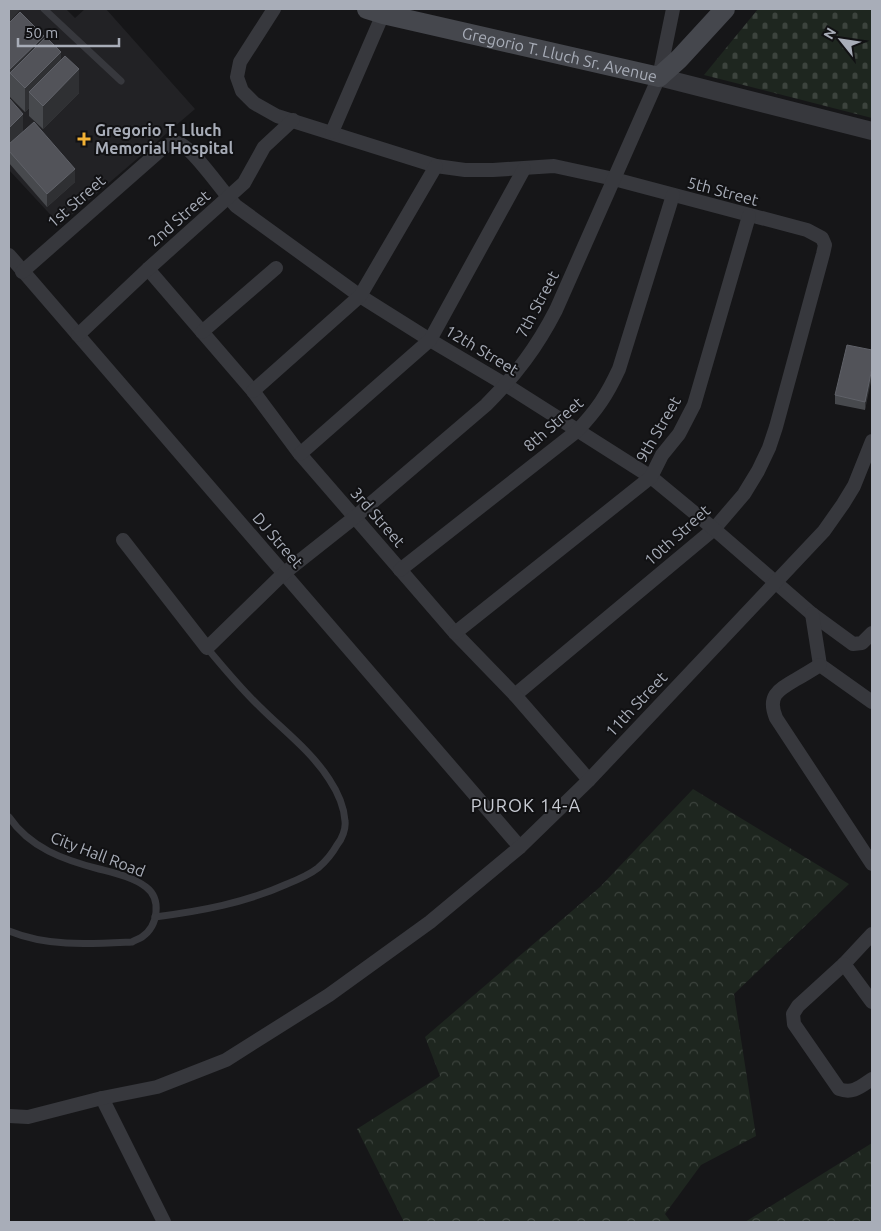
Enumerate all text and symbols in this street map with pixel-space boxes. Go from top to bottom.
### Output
scale bar [18,15,119,47]
north arrow [816,15,866,65]
street label: Gregorio T. Lluch Sr. Avenue [460,23,659,85]
text: 50 m [25,24,58,41]
text: N [820,25,839,42]
place label: Gregorio T. Lluch Memorial Hospital [95,121,233,157]
marker: Gregorio T. Lluch Memorial Hospital [77,132,91,146]
street label: 1st Street [43,171,109,231]
street label: 5th Street [686,173,761,209]
street label: 2nd Street [144,186,214,250]
street label: 7th Street [512,267,562,340]
street label: 12th Street [442,321,522,379]
street label: 9th Street [632,392,684,465]
street label: 8th Street [520,393,587,455]
street label: 3rd Street [347,484,409,551]
street label: 10th Street [641,500,714,569]
street label: DJ Street [249,509,307,572]
street label: 11th Street [602,667,671,740]
district label: PUROK 14-A [471,795,581,815]
street label: City Hall Road [48,828,148,880]

